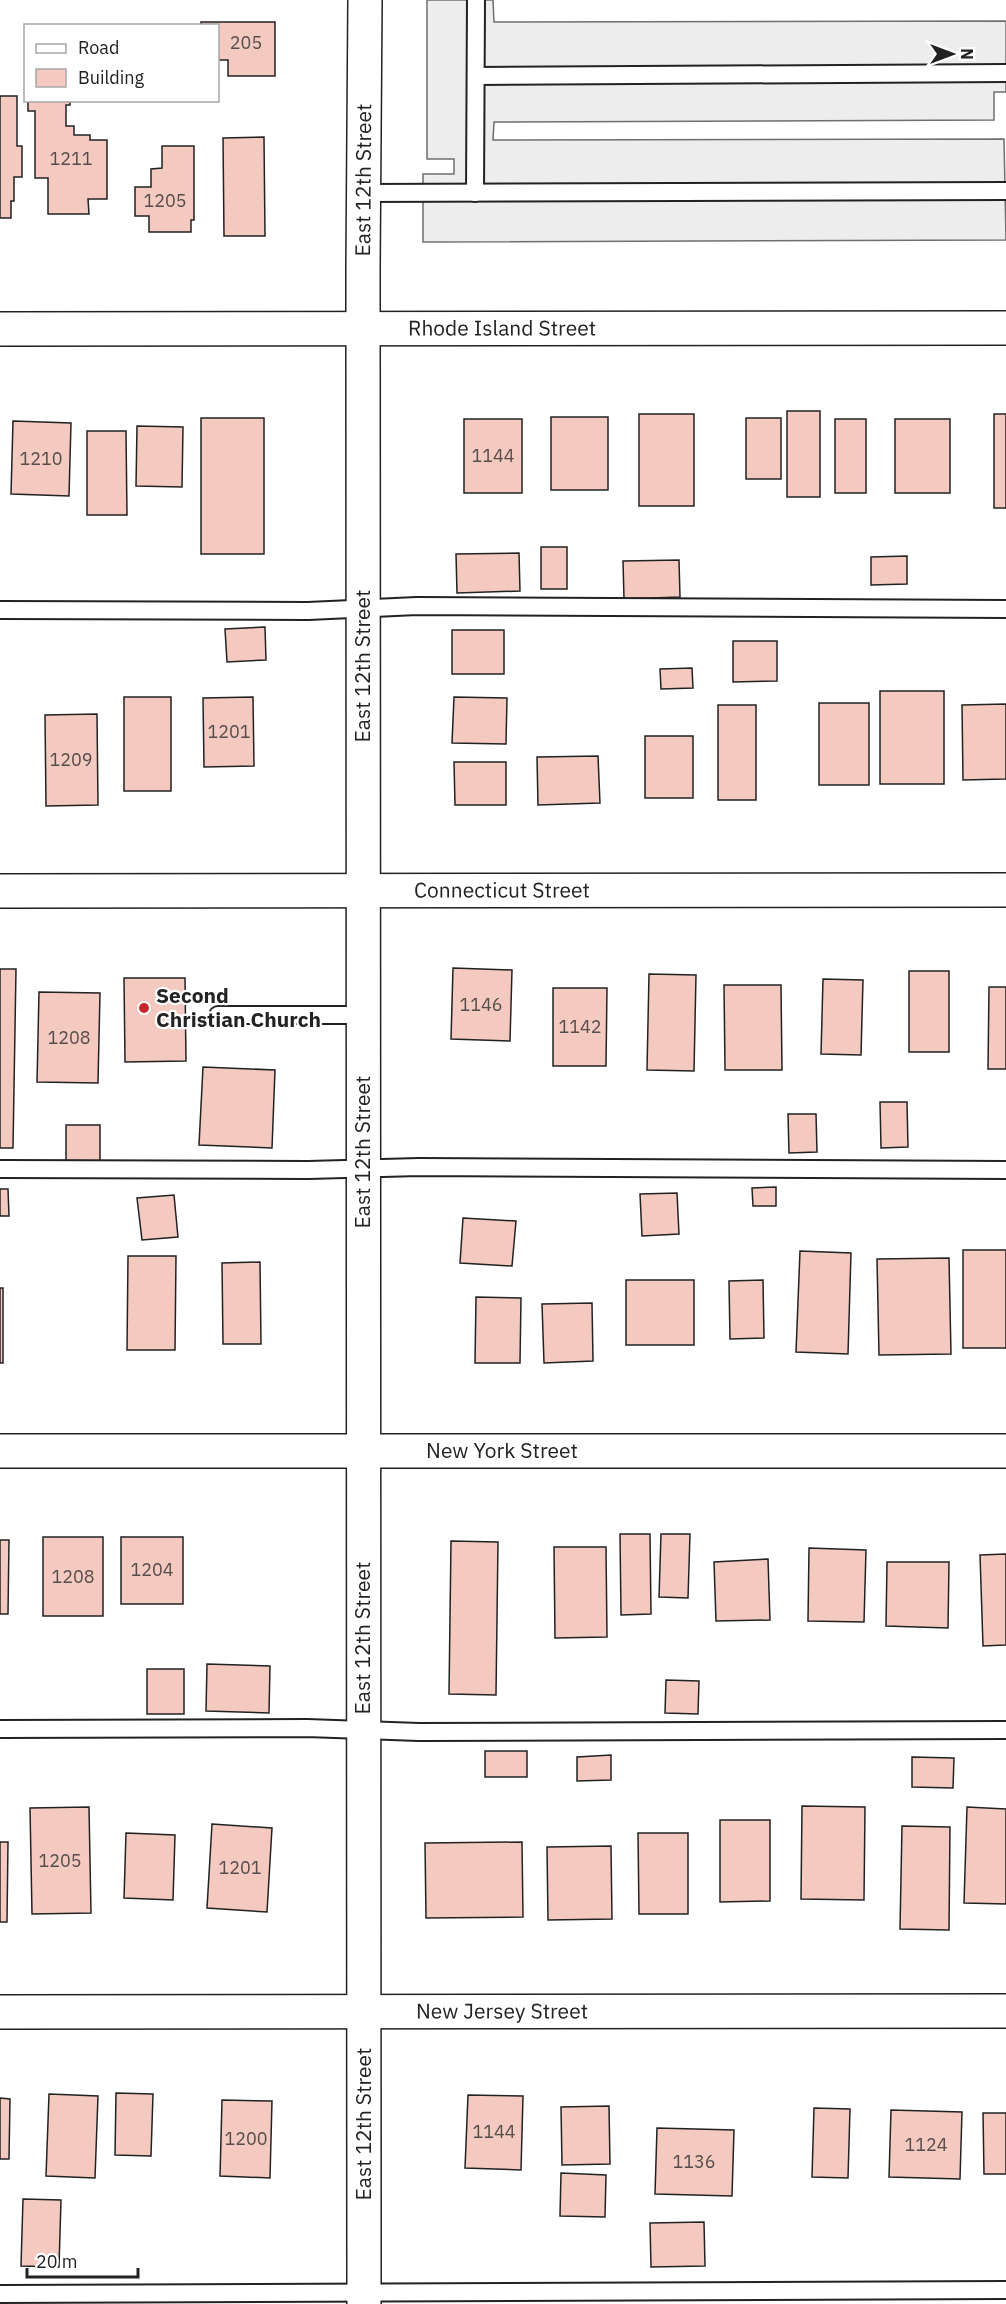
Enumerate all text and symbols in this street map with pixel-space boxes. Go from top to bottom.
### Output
legend [24,24,219,102]
north arrow [922,24,982,84]
house number: 205 [230,31,262,54]
text: Road [78,36,119,59]
text: N [957,48,977,60]
text: Building [78,66,145,89]
street label: East 12th Street [348,103,377,257]
house number: 1211 [49,147,93,170]
house number: 1205 [143,189,187,212]
street label: Rhode Island Street [408,313,596,342]
house number: 1144 [471,444,515,467]
house number: 1210 [19,447,63,470]
street label: East 12th Street [348,590,376,742]
house number: 1201 [207,720,251,743]
house number: 1209 [49,748,93,771]
street label: Connecticut Street [414,875,590,904]
place label: Second Christian Church [156,981,321,1033]
house number: 1146 [459,993,503,1016]
marker: Second Christian Church [137,1001,151,1015]
house number: 1142 [558,1015,602,1038]
house number: 1208 [47,1026,91,1049]
street label: East 12th Street [348,1076,376,1228]
street label: New York Street [426,1436,578,1464]
house number: 1204 [130,1558,174,1581]
street label: East 12th Street [348,1562,376,1714]
house number: 1208 [51,1565,95,1588]
house number: 1205 [38,1849,82,1872]
house number: 1201 [218,1856,262,1879]
street label: New Jersey Street [416,1996,588,2025]
street label: East 12th Street [349,2048,377,2200]
house number: 1144 [472,2120,516,2143]
house number: 1200 [224,2127,268,2150]
house number: 1124 [904,2133,948,2156]
house number: 1136 [672,2150,716,2173]
scale bar [27,2241,138,2279]
text: 20 m [36,2250,78,2273]

